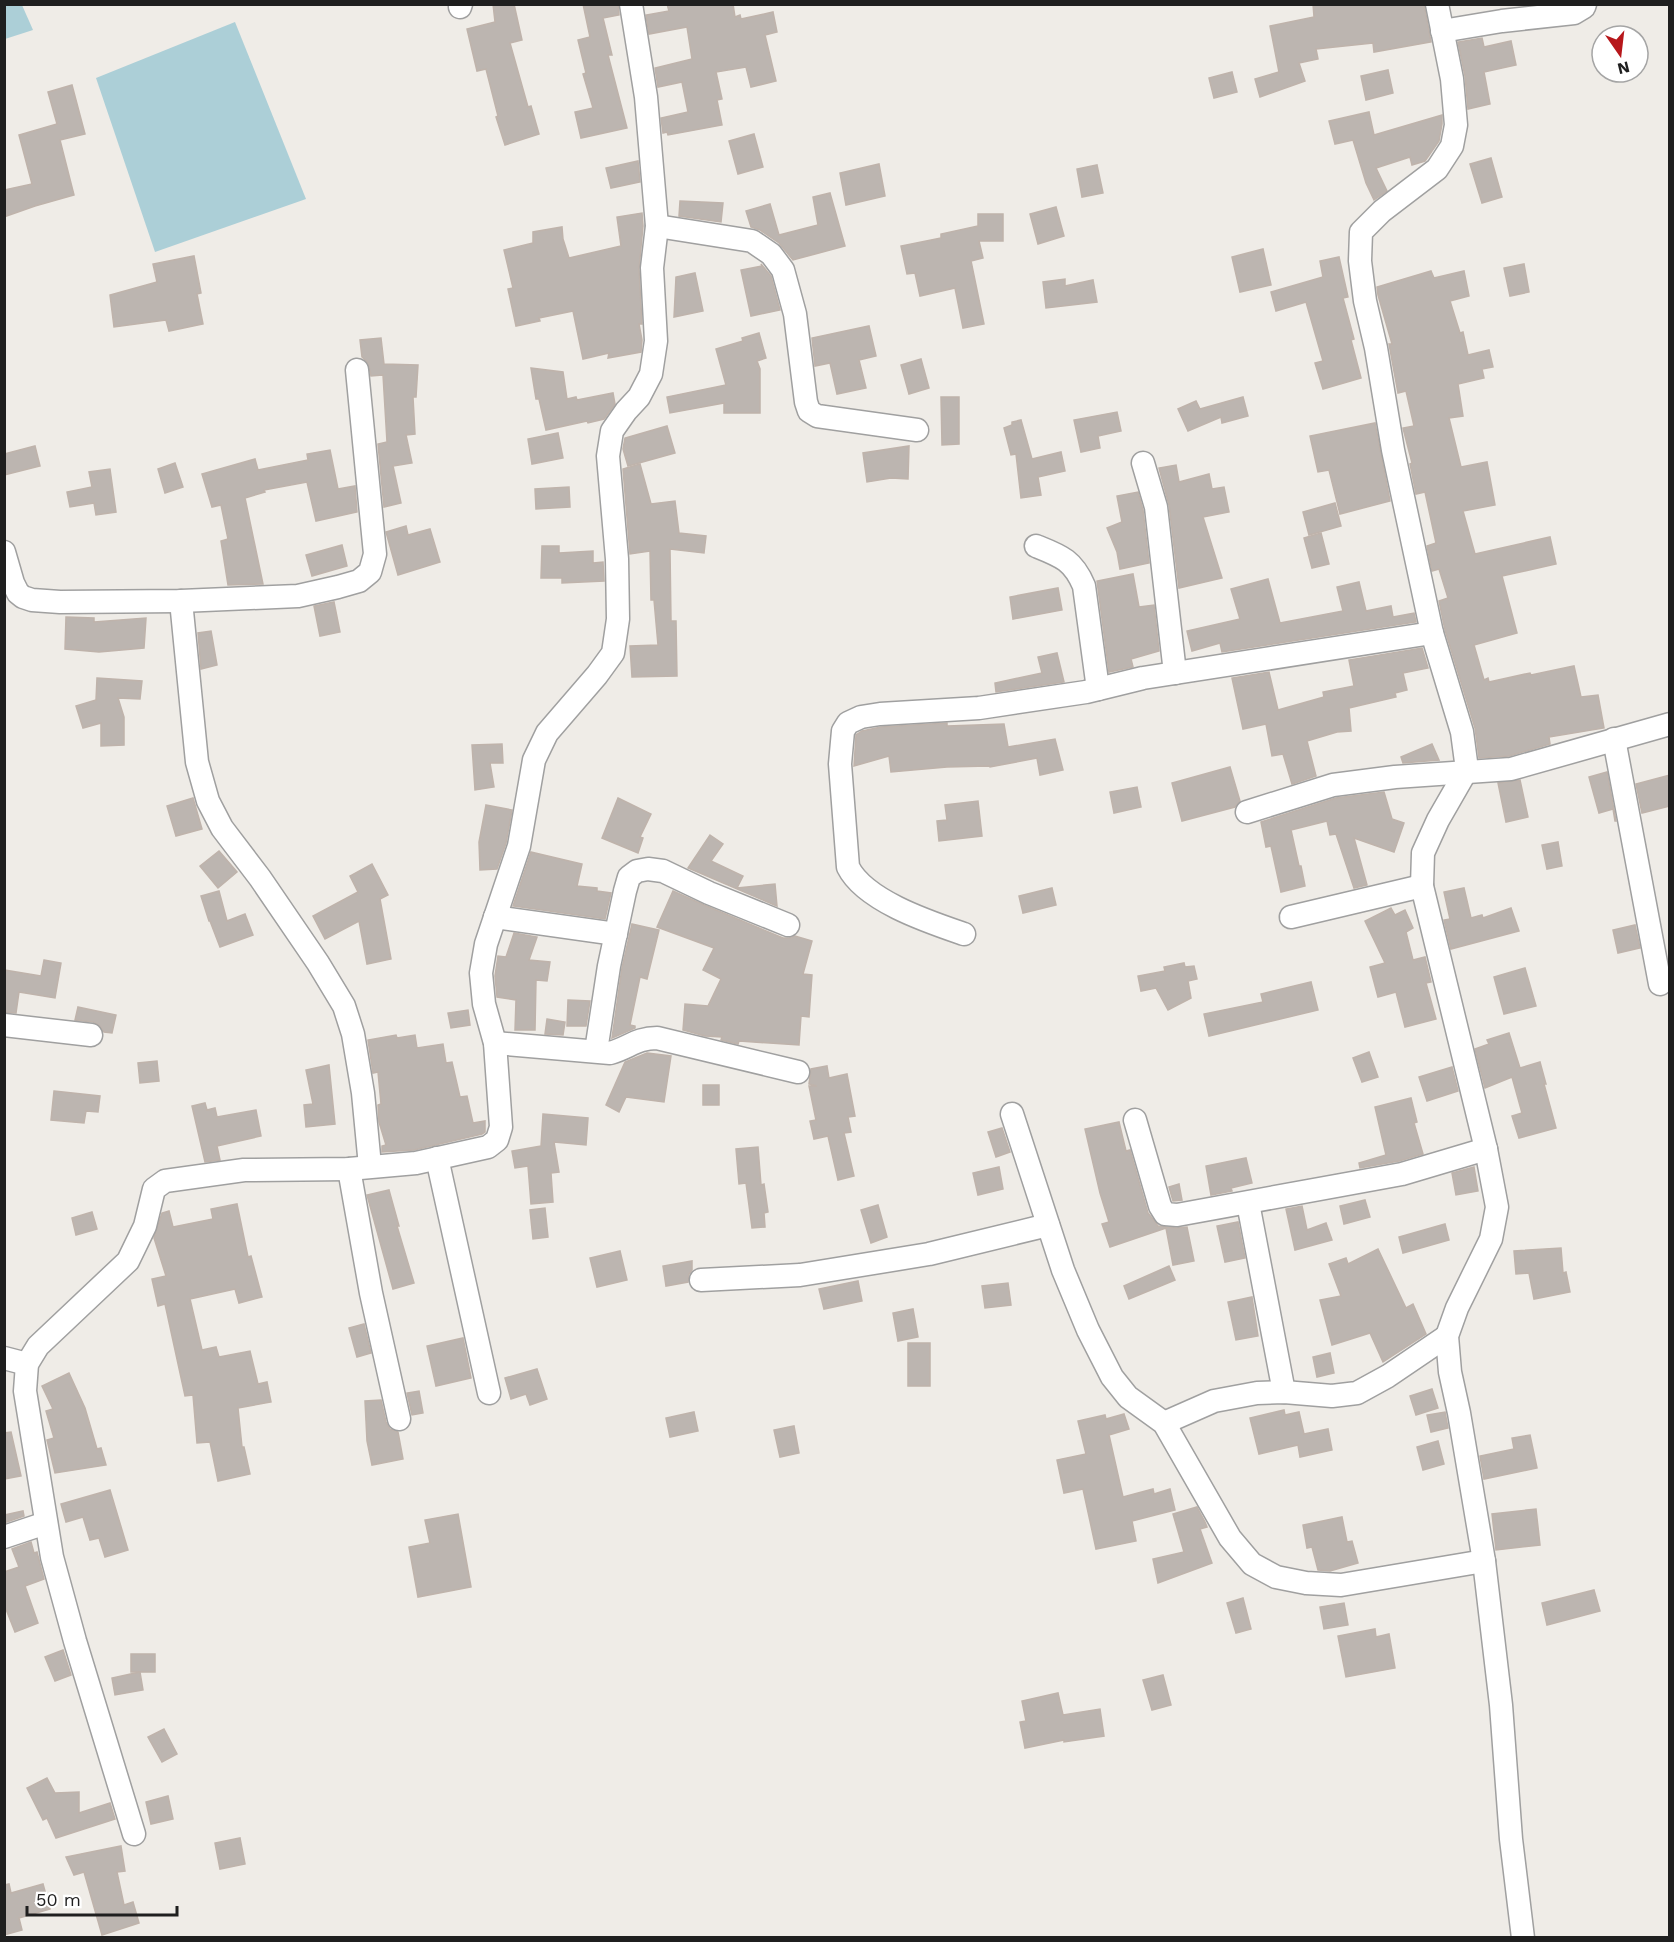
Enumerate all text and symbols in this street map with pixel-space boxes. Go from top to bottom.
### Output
north arrow [1590,24,1650,84]
text: N [1615,57,1632,79]
scale bar [27,1879,177,1917]
text: 50 m [36,1889,81,1910]

